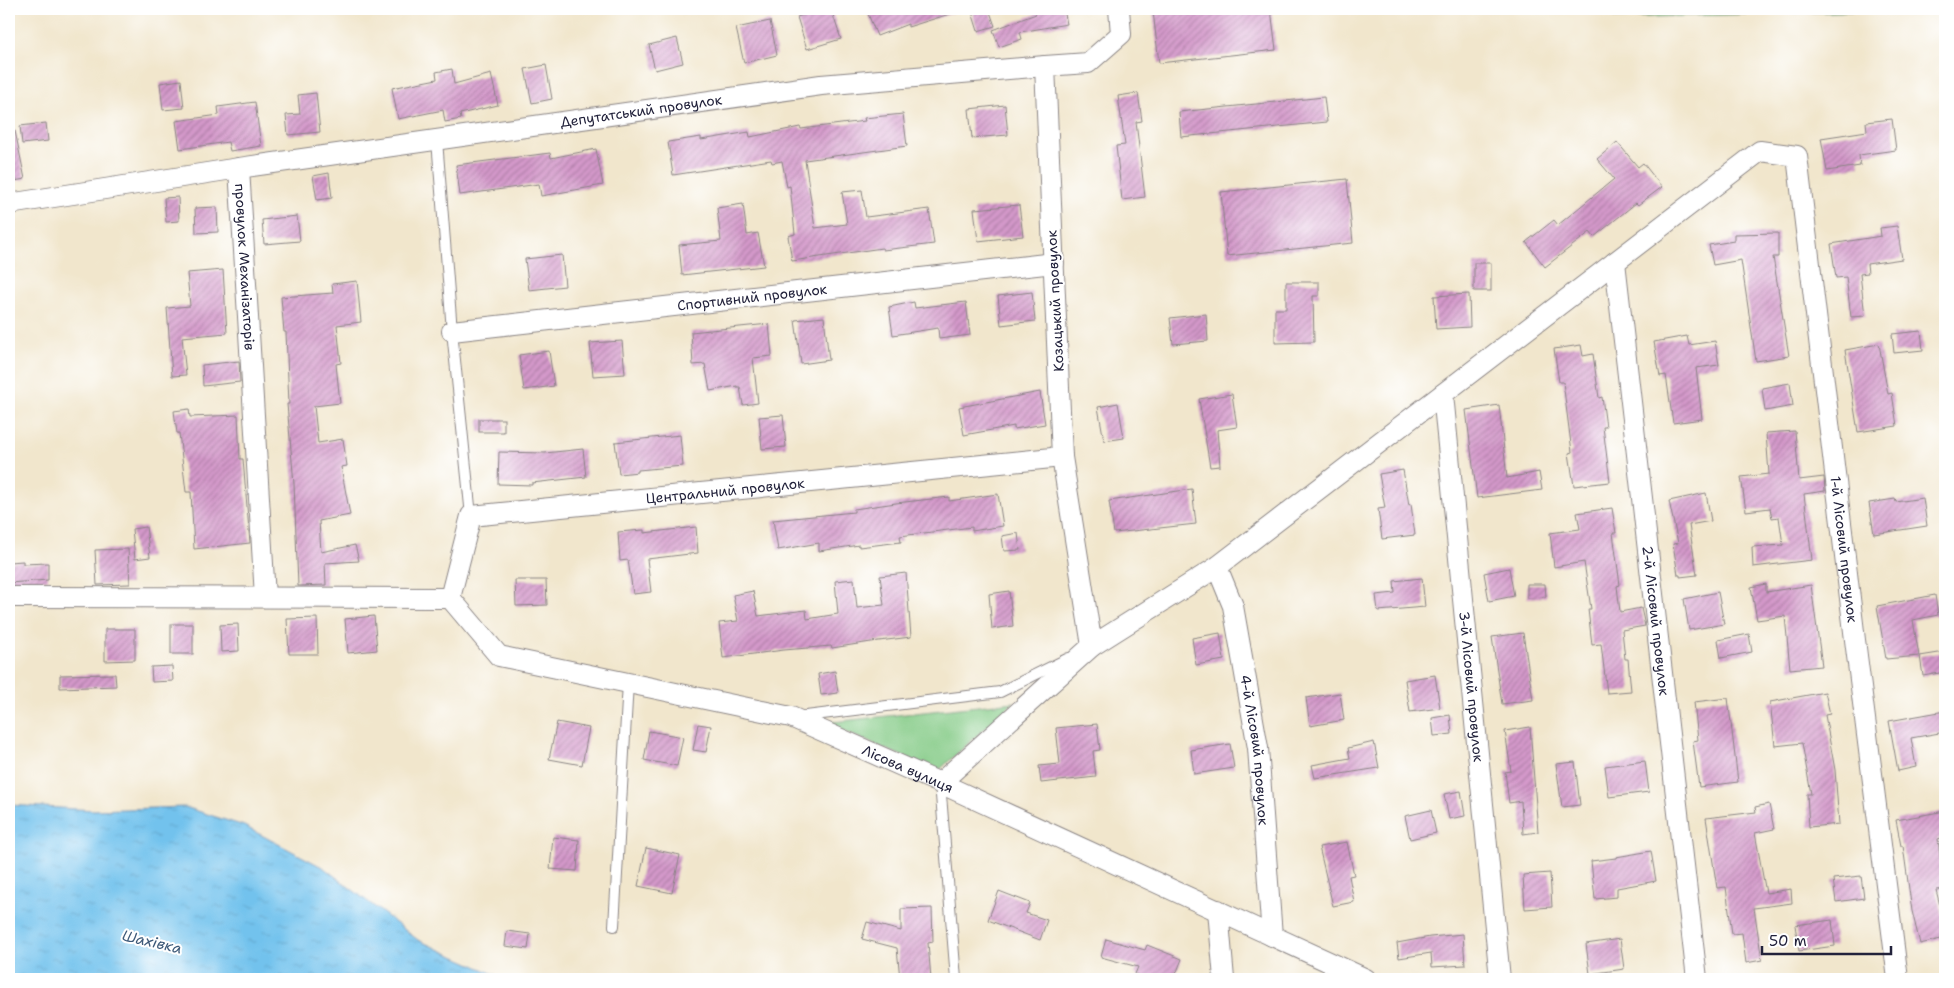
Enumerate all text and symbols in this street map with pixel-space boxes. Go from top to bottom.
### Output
street label: Депутатський провулок [559,90,724,131]
street label: провулок Механізаторів [231,183,259,351]
street label: Козацький провулок [1042,229,1068,372]
street label: Спортивний провулок [676,280,828,314]
street label: Центральний провулок [645,474,806,508]
street label: 1-й Лісовий провулок [1826,475,1862,624]
street label: 2-й Лісовий провулок [1639,545,1674,697]
street label: 3-й Лісовий провулок [1455,610,1488,763]
street label: 4-й Лісовий провулок [1236,673,1273,827]
street label: Лісова вулиця [859,741,956,797]
scale bar [1762,923,1890,955]
water label: Шахівка [120,925,184,959]
text: 50 m [1769,931,1807,951]

